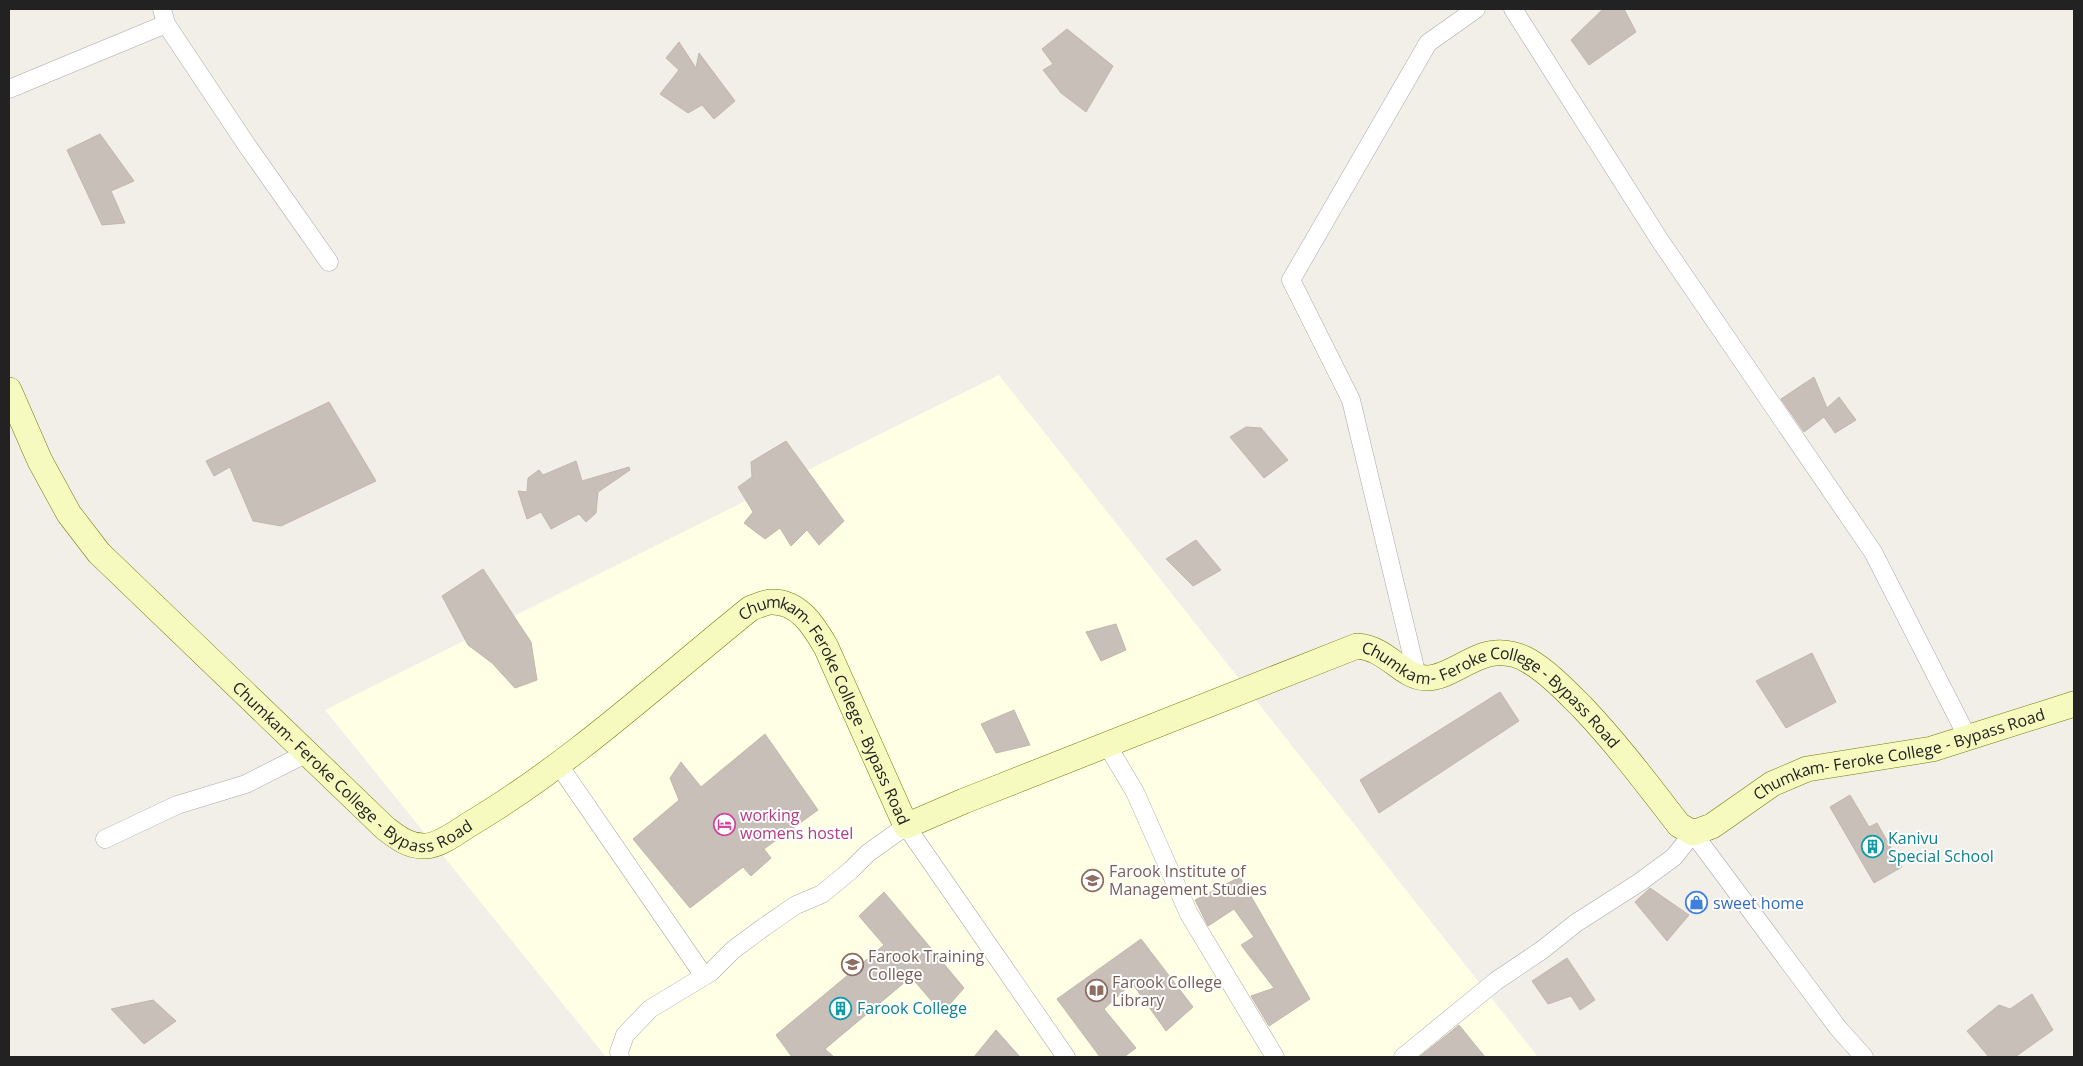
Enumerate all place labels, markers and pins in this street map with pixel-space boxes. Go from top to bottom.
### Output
place label: working womens hostel [740,804,853,844]
hotel icon: working womens hostel [712,812,736,836]
place label: Kanivu Special School [1888,827,1994,867]
building icon: Kanivu Special School [1860,835,1884,859]
place label: Farook Institute of Management Studies [1109,860,1267,900]
school or university icon: Farook Institute of Management Studies [1081,868,1105,892]
shop icon: sweet home [1685,891,1709,915]
place label: sweet home [1713,892,1804,914]
place label: Farook Training College [868,945,984,985]
school or university icon: Farook Training College [840,953,864,977]
place label: Farook College Library [1112,971,1222,1011]
library icon: Farook College Library [1084,979,1108,1003]
building icon: Farook College [829,996,853,1020]
place label: Farook College [857,997,967,1019]

